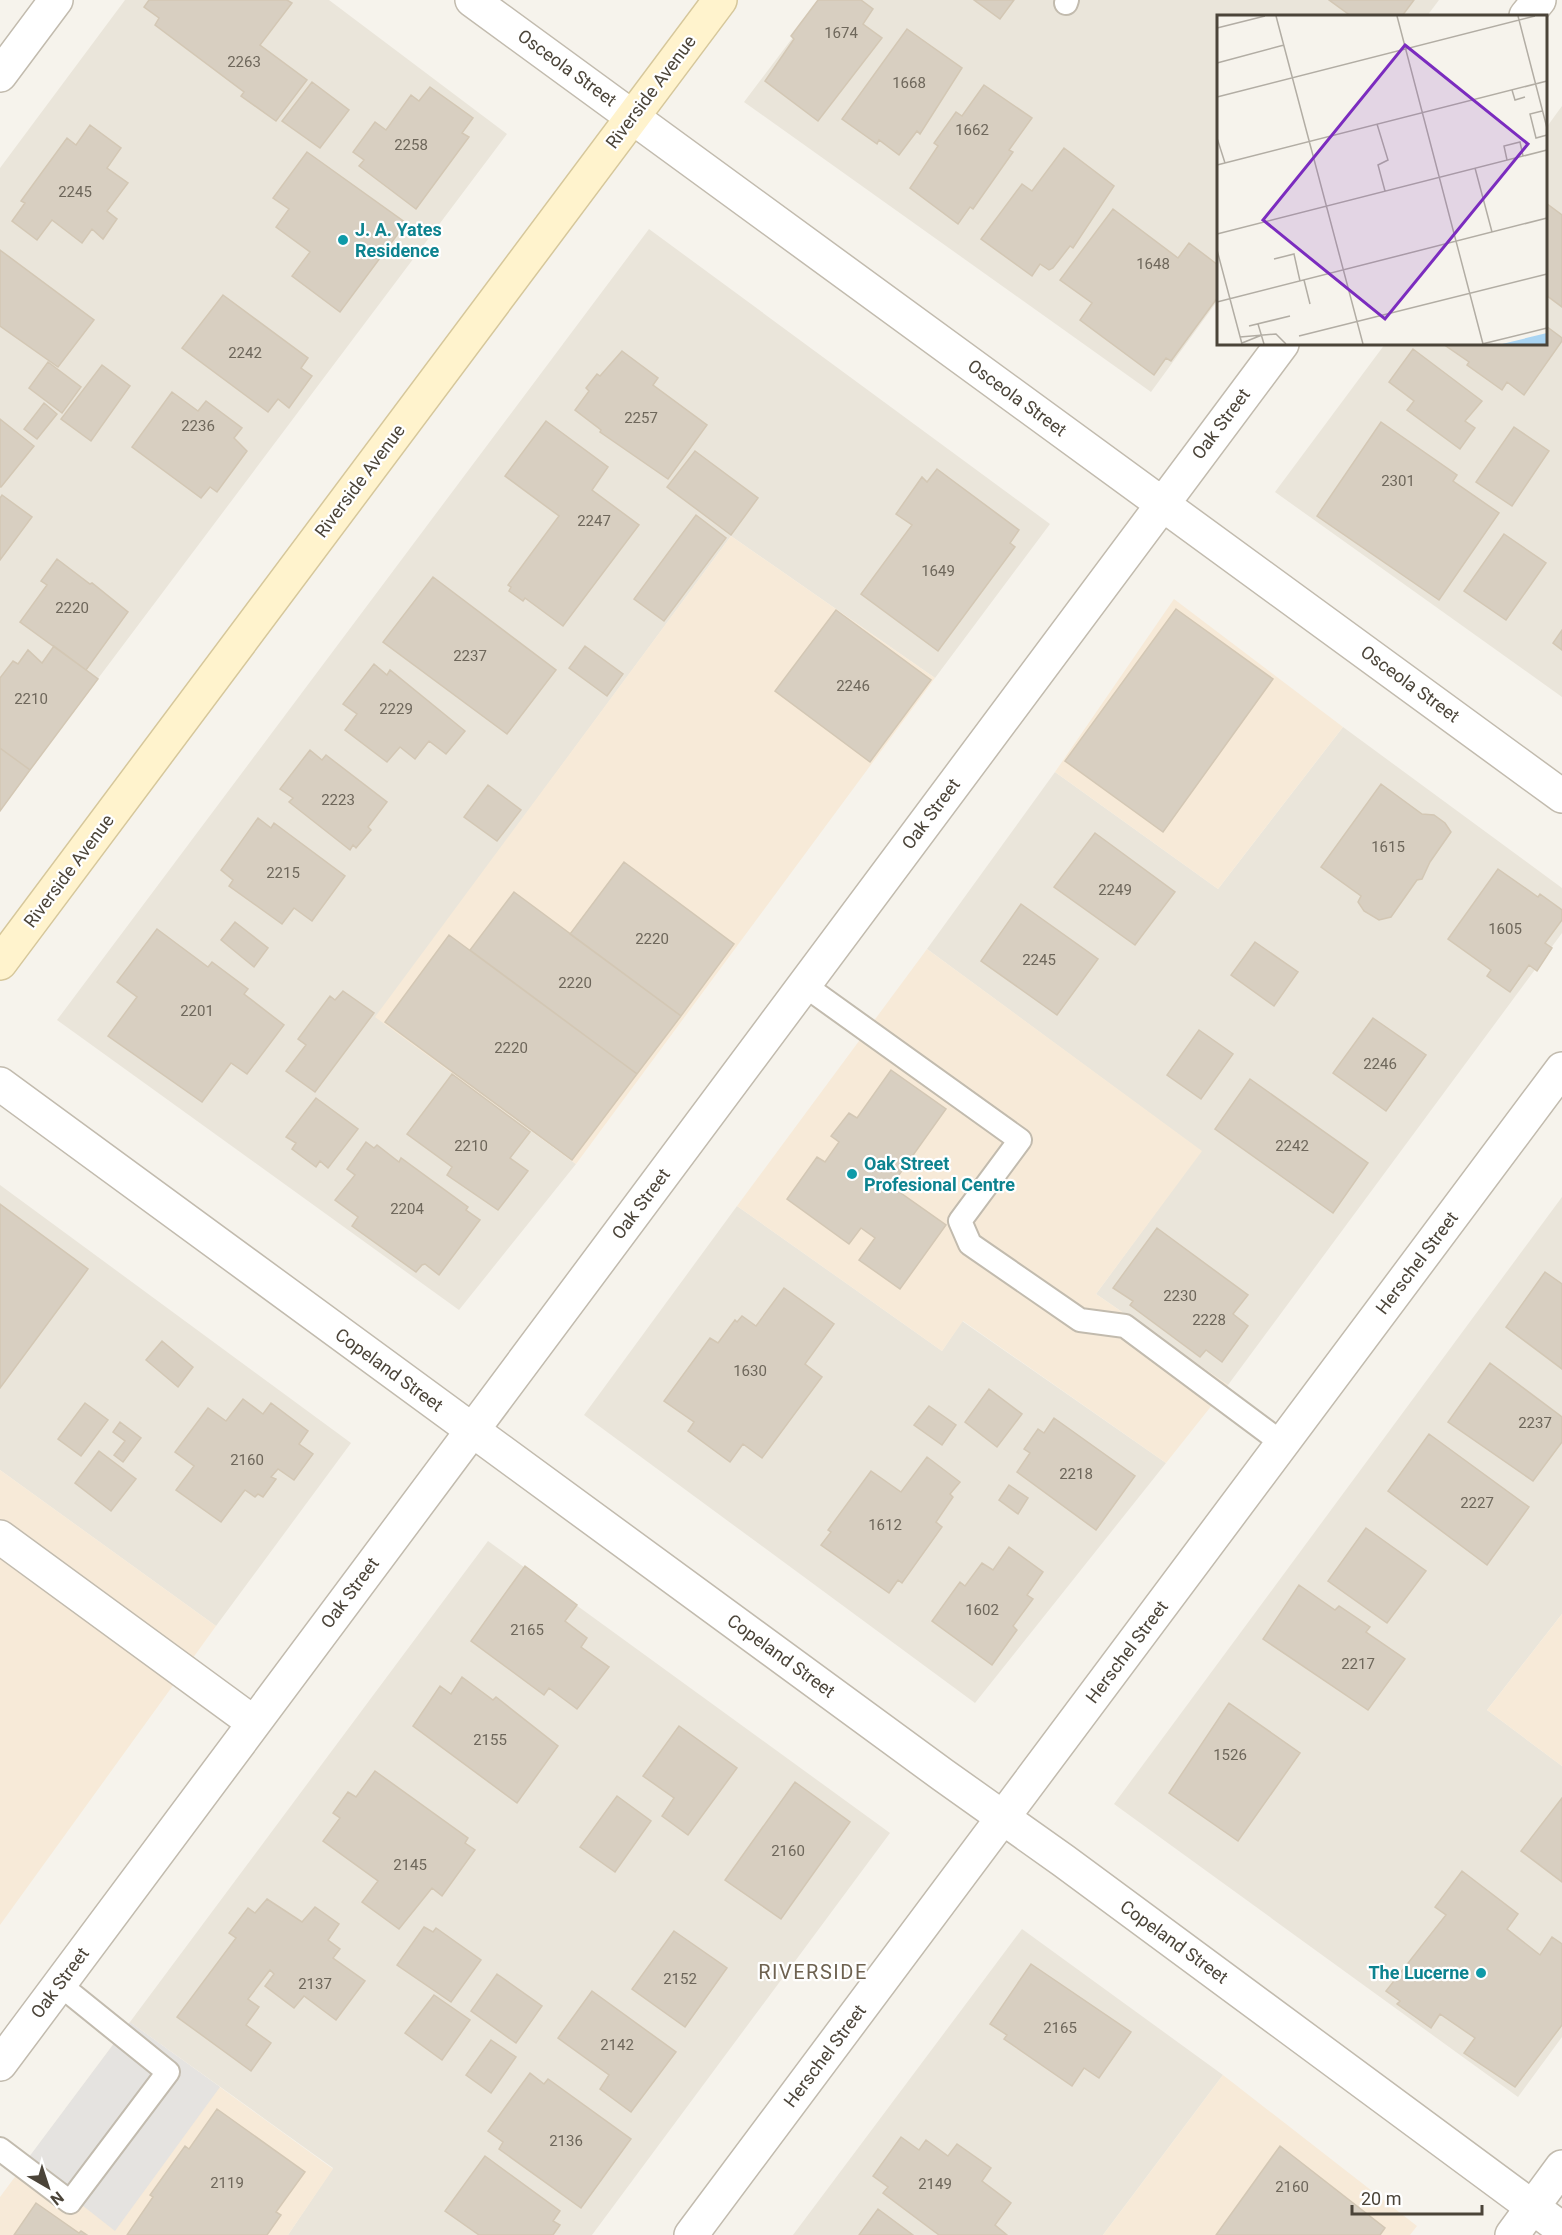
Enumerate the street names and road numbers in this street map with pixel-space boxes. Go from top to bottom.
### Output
street label: Osceola Street [514,25,621,111]
street label: Riverside Avenue [601,31,700,152]
street label: Osceola Street [964,355,1071,441]
street label: Oak Street [1187,384,1254,463]
street label: Riverside Avenue [310,420,409,541]
street label: Osceola Street [1357,641,1464,727]
street label: Oak Street [897,774,964,853]
street label: Riverside Avenue [19,810,118,931]
street label: Oak Street [607,1164,674,1243]
street label: Herschel Street [1371,1207,1462,1318]
street label: Copeland Street [331,1324,447,1416]
street label: Oak Street [316,1553,383,1632]
street label: Herschel Street [1081,1596,1172,1707]
street label: Copeland Street [723,1610,839,1702]
street label: Copeland Street [1116,1896,1232,1988]
street label: Oak Street [26,1943,93,2022]
street label: Herschel Street [779,2000,870,2111]

